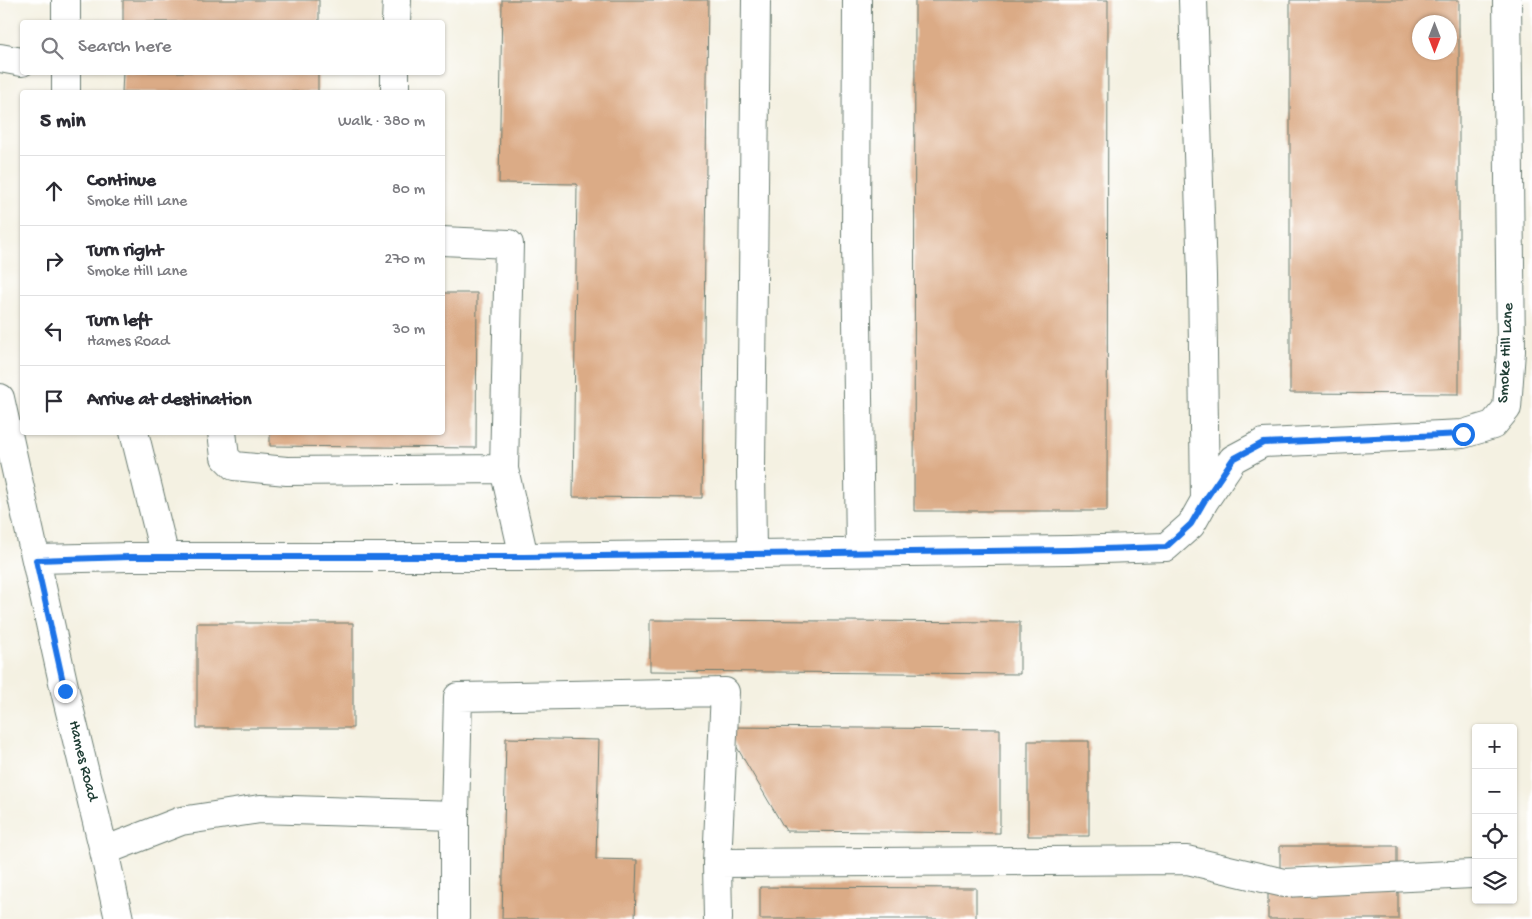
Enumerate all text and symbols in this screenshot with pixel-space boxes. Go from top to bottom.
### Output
north arrow [1412,15,1457,60]
search box [20,20,445,75]
icon: search [38,34,66,62]
text: Search here [78,36,172,59]
text: 5 min [40,110,85,135]
text: Walk · 380 m [338,113,425,132]
text: Continue [87,170,156,193]
icon: ahead [40,177,68,205]
text: 80 m [392,181,425,200]
text: Smoke Hill Lane [87,193,187,212]
text: Turn right [87,240,163,263]
icon: right [40,247,68,275]
text: 270 m [385,251,425,270]
text: Smoke Hill Lane [87,263,187,282]
street label: Smoke Hill Lane [1495,302,1519,404]
text: Turn left [87,310,151,333]
icon: left [40,317,68,345]
text: 30 m [392,321,425,340]
text: Hames Road [87,333,169,352]
icon: arrive [40,387,68,415]
text: Arrive at destination [87,389,251,412]
route start [1452,423,1475,446]
route end [54,680,77,703]
street label: Hames Road [63,719,102,805]
map controls [1472,724,1517,904]
button: + [1472,724,1517,769]
button: − [1472,769,1517,814]
button: locate [1472,814,1517,859]
button: layers [1472,859,1517,904]

